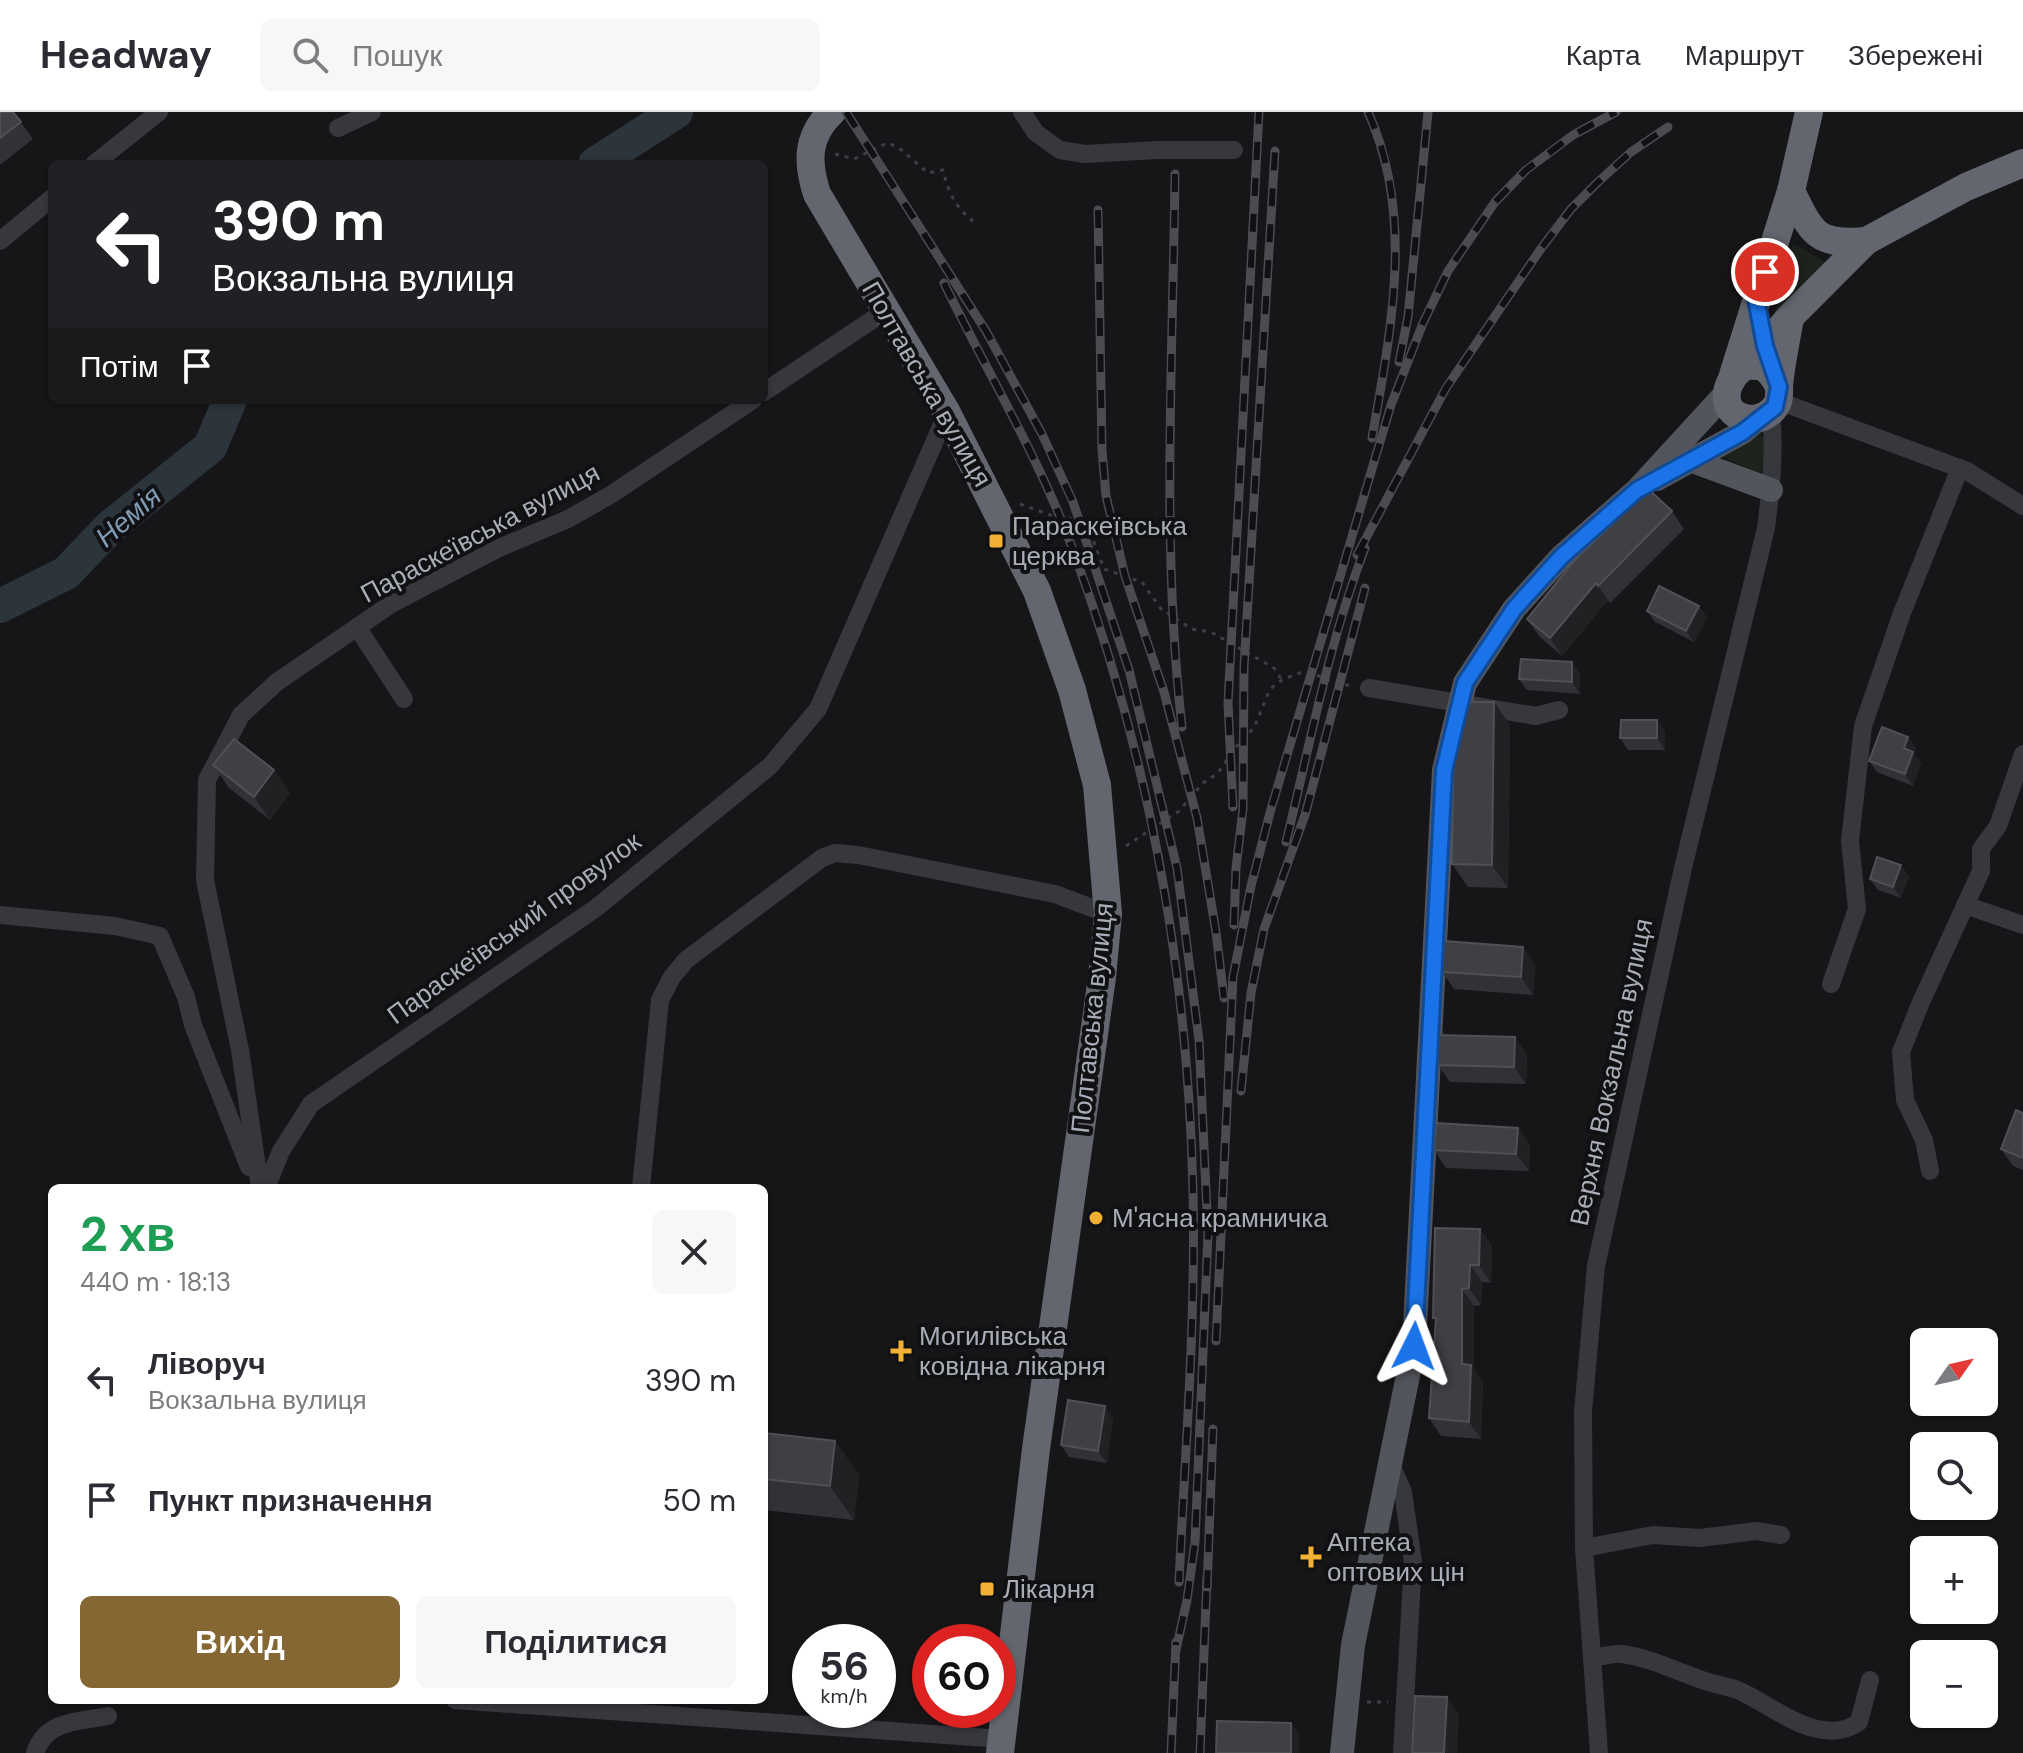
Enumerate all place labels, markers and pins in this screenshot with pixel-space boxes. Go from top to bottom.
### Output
pin [1731,238,1799,306]
place label: Параскеївська церква [1012,509,1187,573]
marker: Параскеївська церква [987,532,1005,550]
place label: М'ясна крамничка [1112,1201,1328,1235]
marker: М'ясна крамничка [1087,1209,1105,1227]
place label: Могилівська ковідна лікарня [919,1319,1106,1383]
marker: Могилівська ковідна лікарня [890,1340,912,1362]
place label: Аптека оптових цін [1327,1525,1465,1589]
marker: Аптека оптових цін [1302,1548,1320,1566]
place label: Лікарня [1003,1572,1095,1606]
marker: Лікарня [978,1580,996,1598]

